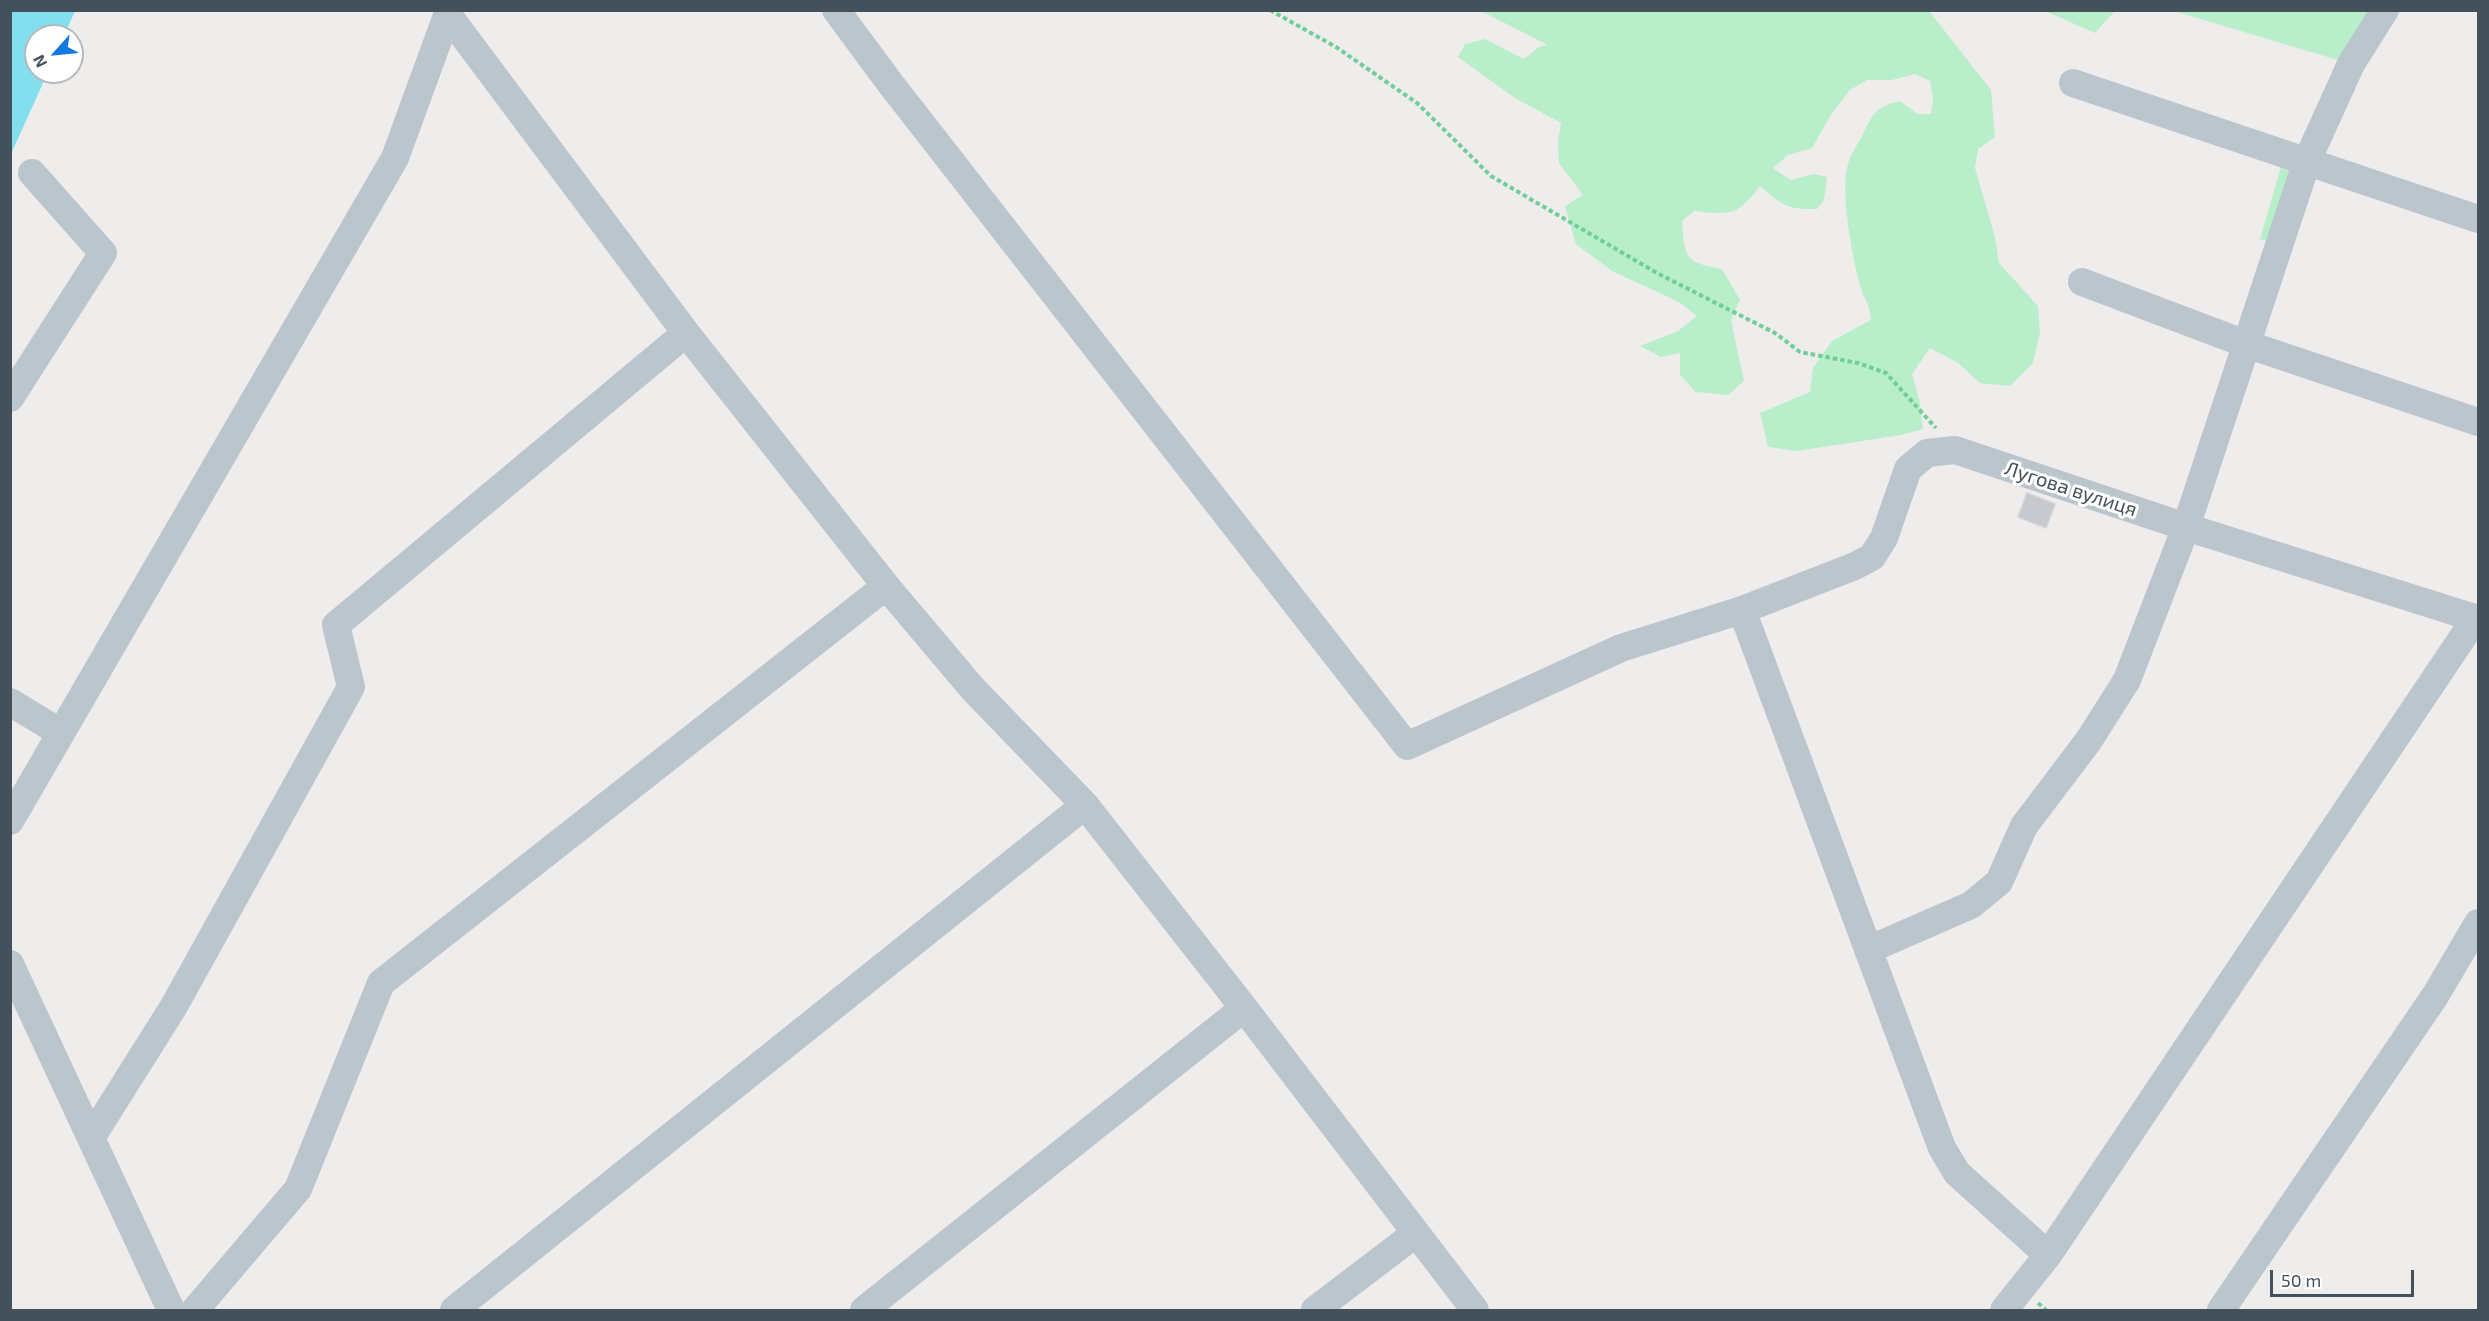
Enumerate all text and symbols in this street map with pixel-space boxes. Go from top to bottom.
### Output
north arrow [24,24,84,84]
text: N [28,52,50,71]
street label: Лугова вулиця [2002,456,2140,522]
scale bar [2273,1258,2417,1296]
text: 50 m [2281,1269,2321,1291]

